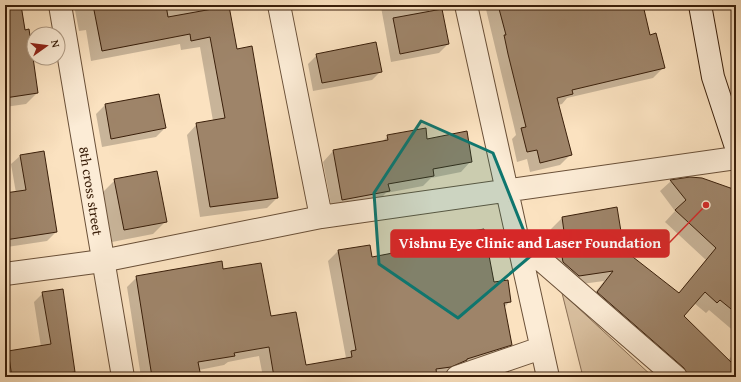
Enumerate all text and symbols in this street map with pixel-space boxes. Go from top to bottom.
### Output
north arrow [26,26,66,66]
text: N [47,38,65,50]
street label: 8th cross street [74,145,108,237]
callout: Vishnu Eye Clinic and Laser Foundation [391,230,669,257]
text: Vishnu Eye Clinic and Laser Foundation [399,232,661,253]

